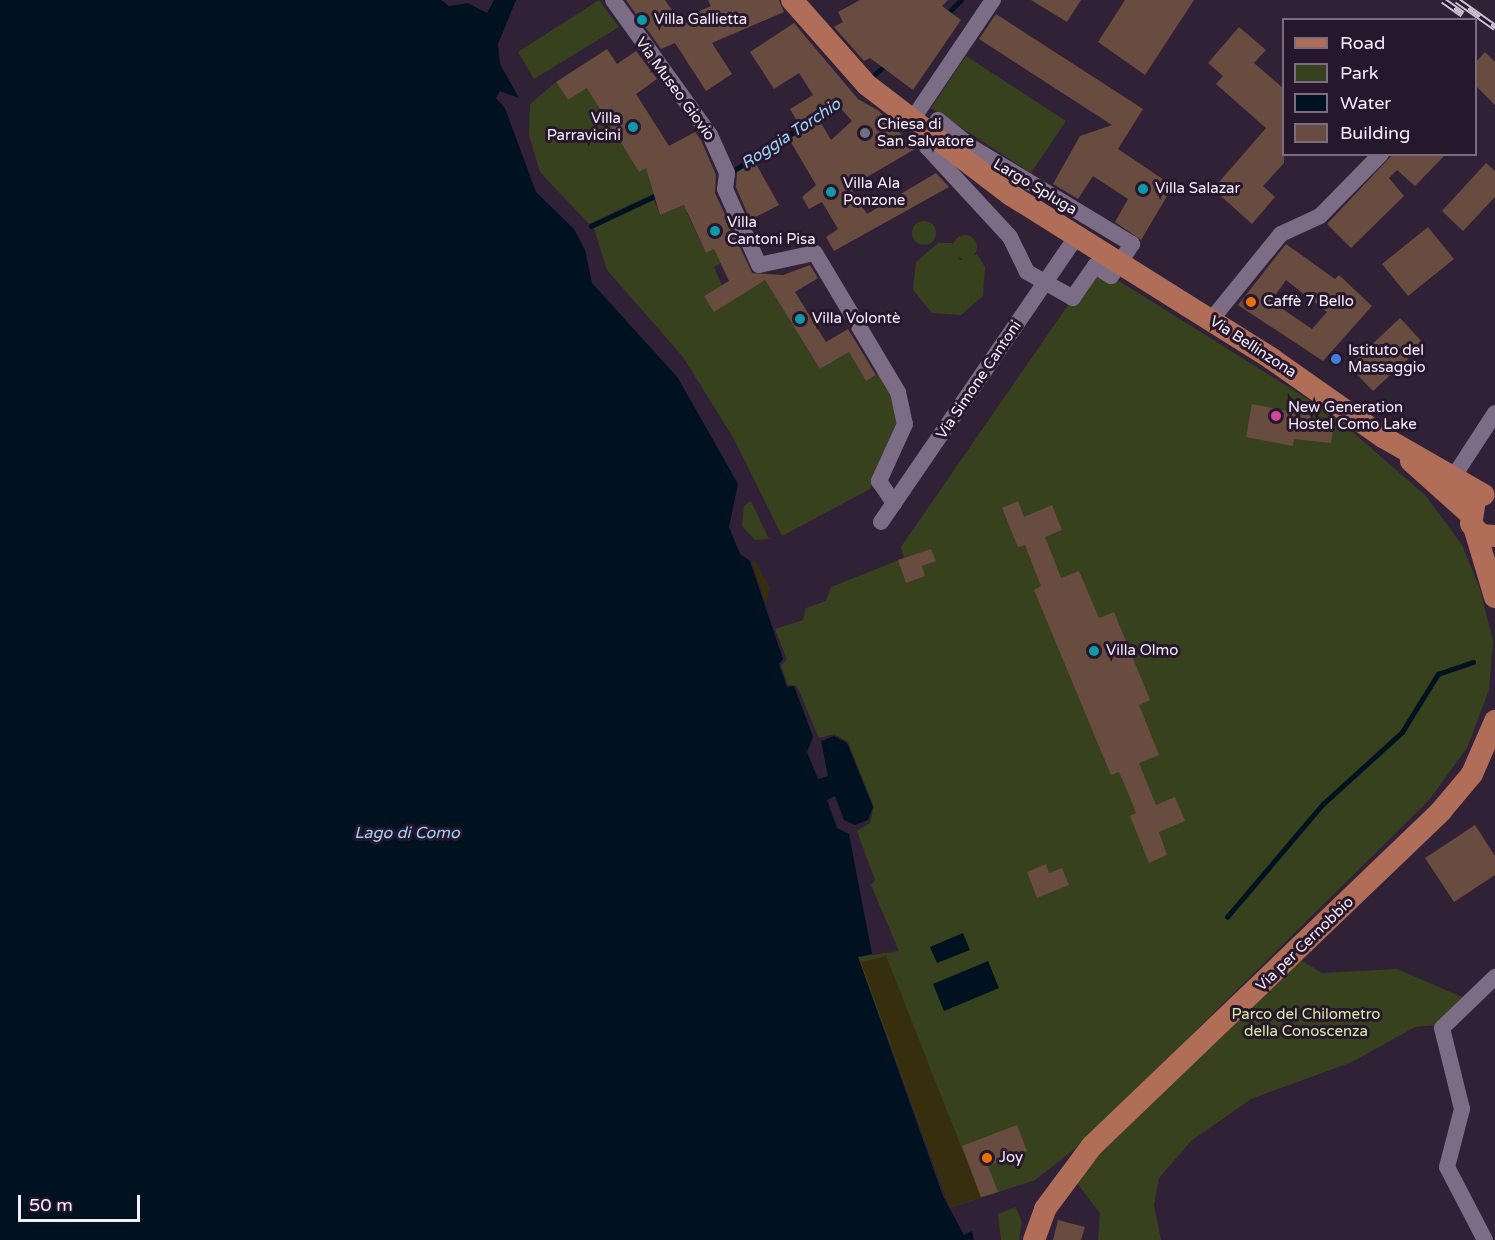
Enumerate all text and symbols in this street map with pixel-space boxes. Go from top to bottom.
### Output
place label: Villa Gallietta [654,11,747,29]
marker: Villa Gallietta [635,13,649,27]
legend [1282,18,1477,156]
text: Road [1340,32,1385,54]
street label: Via Museo Giovio [631,34,719,144]
text: Park [1340,62,1378,84]
text: Water [1340,92,1391,114]
water label: Roggia Torchio [738,95,844,173]
place label: Villa Parravicini [547,109,621,144]
place label: Chiesa di San Salvatore [877,115,974,150]
marker: Villa Parravicini [626,120,640,134]
text: Building [1340,122,1410,144]
marker: Chiesa di San Salvatore [858,126,872,140]
street label: Largo Spluga [990,155,1080,219]
place label: Villa Ala Ponzone [843,174,905,209]
place label: Villa Salazar [1155,180,1240,198]
marker: Villa Salazar [1136,182,1150,196]
marker: Villa Ala Ponzone [824,185,838,199]
place label: Villa Cantoni Pisa [727,213,816,248]
marker: Villa Cantoni Pisa [708,224,722,238]
place label: Caffè 7 Bello [1263,293,1354,311]
marker: Caffè 7 Bello [1244,295,1258,309]
place label: Villa Volontè [812,310,900,328]
marker: Villa Volontè [793,312,807,326]
street label: Via Bellinzona [1206,312,1300,382]
street label: Via Simone Cantoni [933,317,1025,443]
place label: Istituto del Massaggio [1348,341,1426,376]
marker: Istituto del Massaggio [1329,352,1343,366]
place label: New Generation Hostel Como Lake [1288,398,1417,433]
marker: New Generation Hostel Como Lake [1269,409,1283,423]
place label: Villa Olmo [1106,642,1178,660]
marker: Villa Olmo [1087,644,1101,658]
water label: Lago di Como [354,823,460,843]
street label: Via per Cernobbio [1253,893,1357,995]
park label: Parco del Chilometro della Conoscenza [1232,1005,1380,1040]
place label: Joy [999,1149,1023,1167]
marker: Joy [980,1151,994,1165]
scale bar [21,1183,142,1221]
text: 50 m [29,1194,73,1216]

